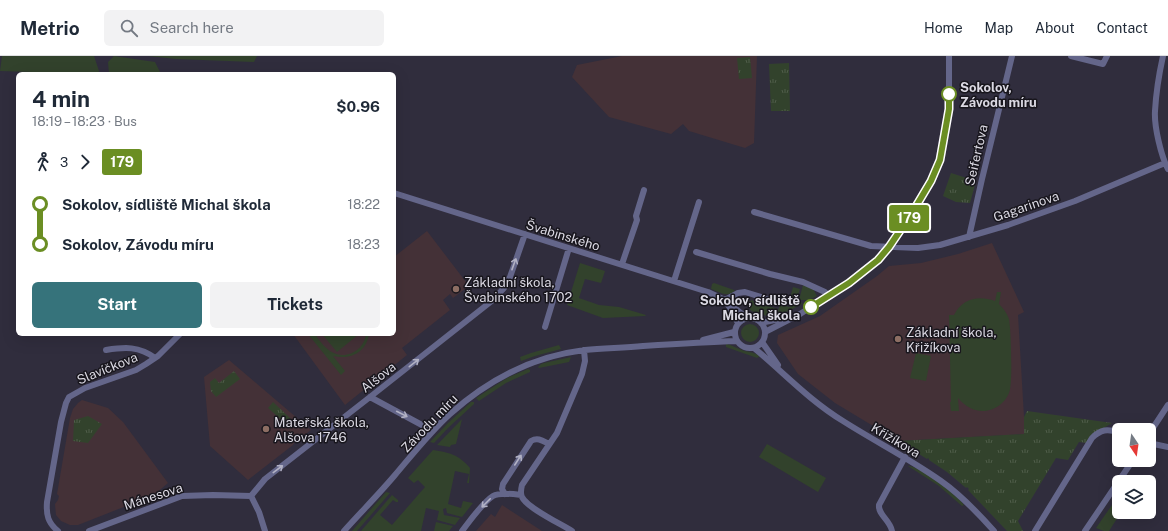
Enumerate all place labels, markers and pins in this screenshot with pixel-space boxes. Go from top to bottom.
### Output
place label: Sokolov, Závodu míru [960,80,1037,110]
marker: Sokolov, Závodu míru [941,86,957,102]
place label: Základní škola, Švabinského 1702 [464,275,573,305]
marker: Základní škola, Švabinského 1702 [451,284,461,294]
place label: Sokolov, sídliště Michal škola [700,293,800,323]
marker: Sokolov, sídliště Michal škola [803,299,819,315]
place label: Základní škola, Křižíkova [906,325,997,355]
marker: Základní škola, Křižíkova [893,334,903,344]
place label: Mateřská škola, Alšova 1746 [274,415,369,445]
marker: Mateřská škola, Alšova 1746 [261,424,271,434]

